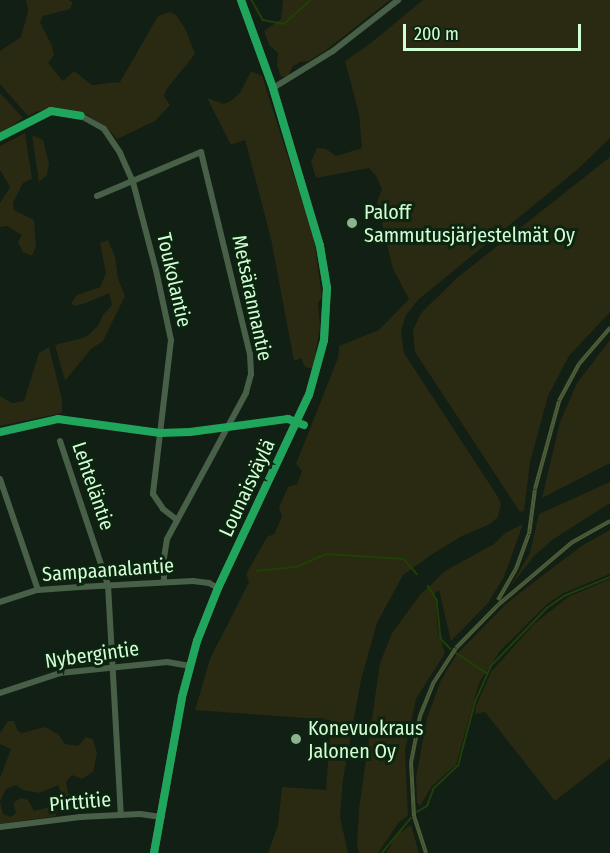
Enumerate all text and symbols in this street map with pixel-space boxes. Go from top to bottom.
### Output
scale bar [406,12,584,50]
text: 200 m [414,23,459,45]
place label: Paloff Sammutusjärjestelmät Oy [364,200,575,247]
marker: Paloff Sammutusjärjestelmät Oy [345,216,359,230]
street label: Toukolantie [152,231,196,329]
street label: Metsärannantie [227,233,277,363]
street label: Lounaisväylä [214,435,280,541]
street label: Lehteläntie [67,439,119,533]
street label: Sampaanalantie [41,553,175,587]
street label: Nybergintie [43,637,141,673]
place label: Konevuokraus Jalonen Oy [308,716,424,763]
marker: Konevuokraus Jalonen Oy [289,732,303,746]
street label: Pirttitie [48,787,112,817]

